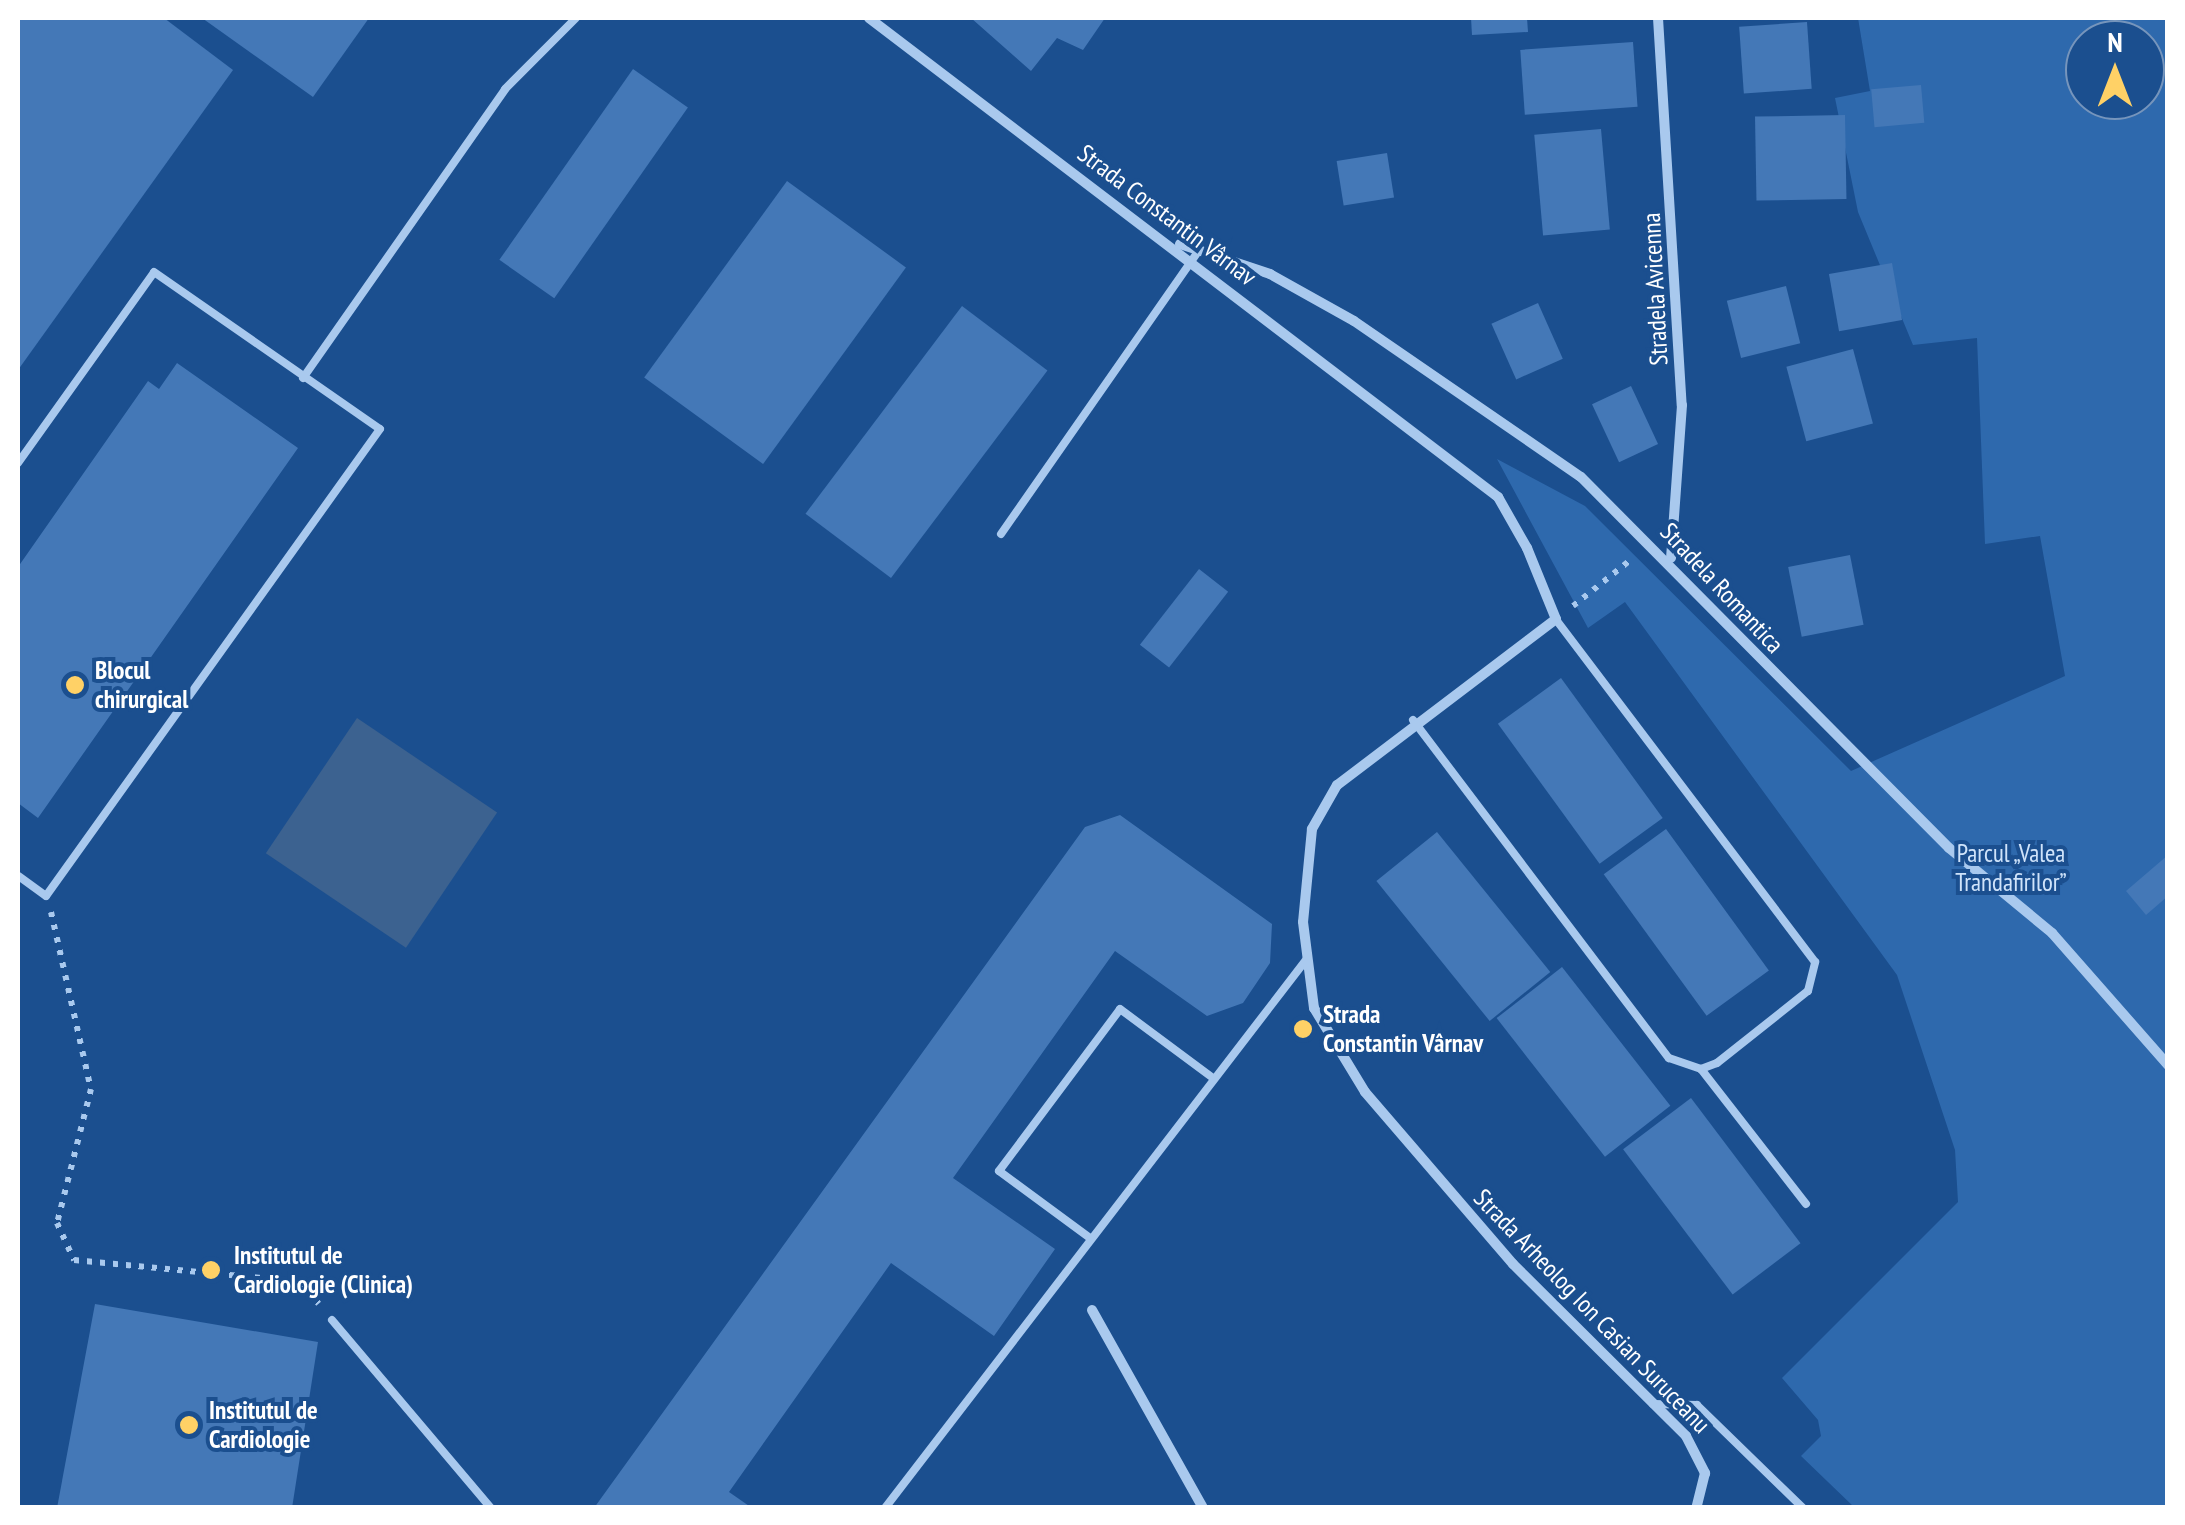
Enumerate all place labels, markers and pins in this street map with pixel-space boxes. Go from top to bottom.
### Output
place label: Blocul chirurgical [95,656,188,715]
marker: Blocul chirurgical [64,674,86,696]
place label: Strada Constantin Vârnav [1323,1000,1484,1059]
marker: Strada Constantin Vârnav [1292,1018,1314,1040]
place label: Institutul de Cardiologie (Clinica) [234,1241,413,1300]
marker: Institutul de Cardiologie (Clinica) [198,1257,224,1283]
place label: Institutul de Cardiologie [209,1396,318,1455]
marker: Institutul de Cardiologie [178,1414,200,1436]

